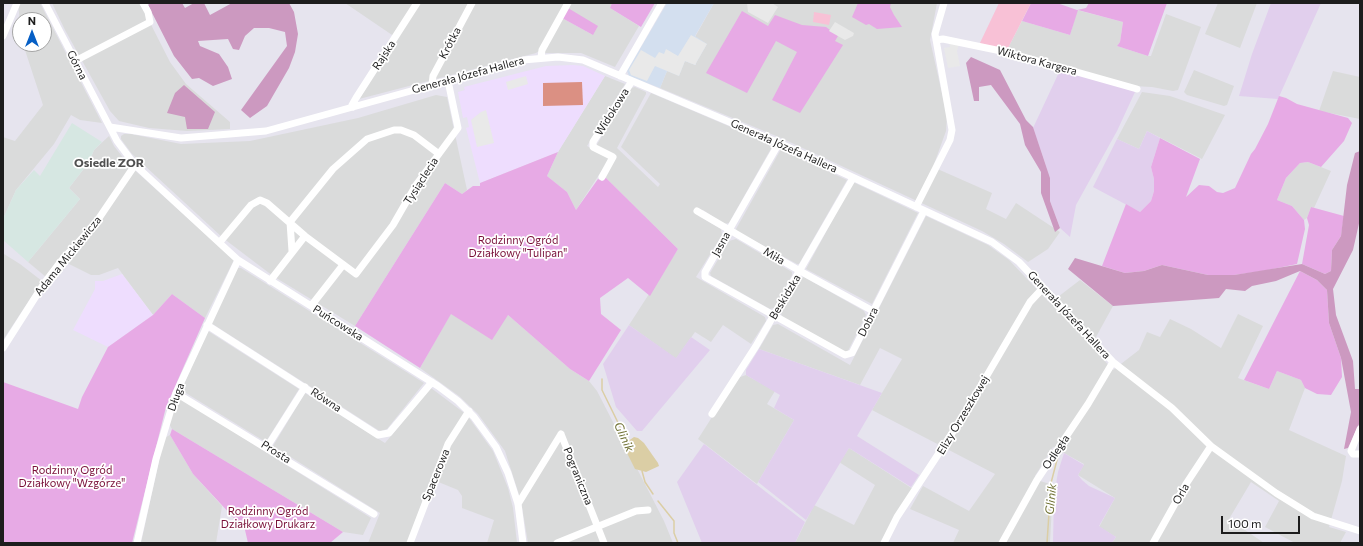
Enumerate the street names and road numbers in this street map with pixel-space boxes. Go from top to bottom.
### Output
street label: Krótka [436,25,464,61]
street label: Rajska [370,38,398,72]
street label: Wiktora Kargera [996,44,1078,78]
street label: Górna [64,48,90,82]
street label: Generała Józefa Hallera [410,54,526,96]
street label: Widokowa [592,86,632,138]
street label: Generała Józefa Hallera [728,116,840,176]
street label: Tysiąclecia [401,155,441,207]
street label: Adama Mickiewicza [32,214,104,298]
street label: Jasna [709,229,733,259]
street label: Miła [761,245,787,267]
street label: Generała Józefa Hallera [1025,268,1113,362]
street label: Beskidzka [766,272,804,322]
street label: Puńcowska [310,302,366,344]
street label: Dobra [855,305,881,339]
street label: Elizy Orzeszkowej [934,373,992,457]
street label: Długa [165,381,187,413]
street label: Równa [308,385,344,415]
street label: Odległa [1040,432,1072,472]
street label: Prosta [259,438,293,466]
street label: Pograniczna [560,445,596,507]
street label: Spacerowa [420,447,452,503]
street label: Orla [1170,481,1192,507]

